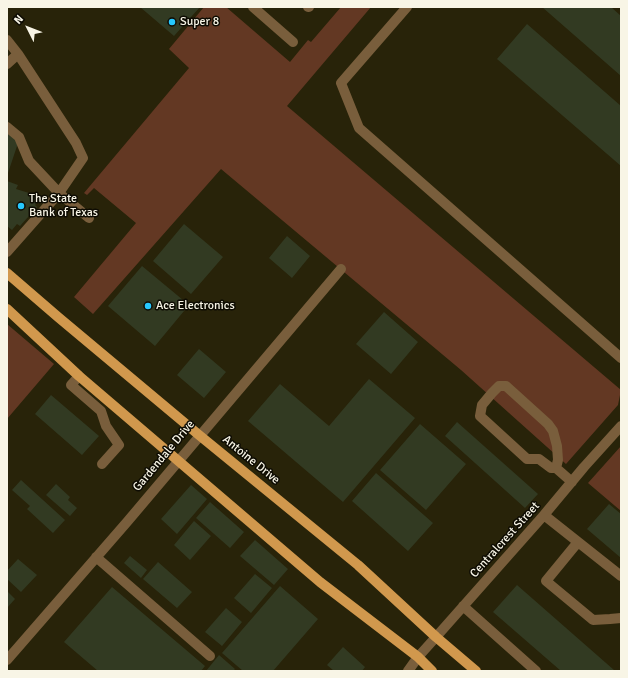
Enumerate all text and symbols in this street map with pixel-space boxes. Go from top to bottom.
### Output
north arrow [8,8,48,48]
text: N [11,12,26,27]
place label: Super 8 [180,15,219,29]
marker: Super 8 [167,17,177,27]
place label: The State Bank of Texas [29,192,98,220]
marker: The State Bank of Texas [16,201,26,211]
place label: Ace Electronics [156,299,235,313]
marker: Ace Electronics [143,301,153,311]
street label: Gardendale Drive [130,418,198,494]
street label: Antoine Drive [219,433,283,487]
street label: Centralcrest Street [467,499,543,581]

